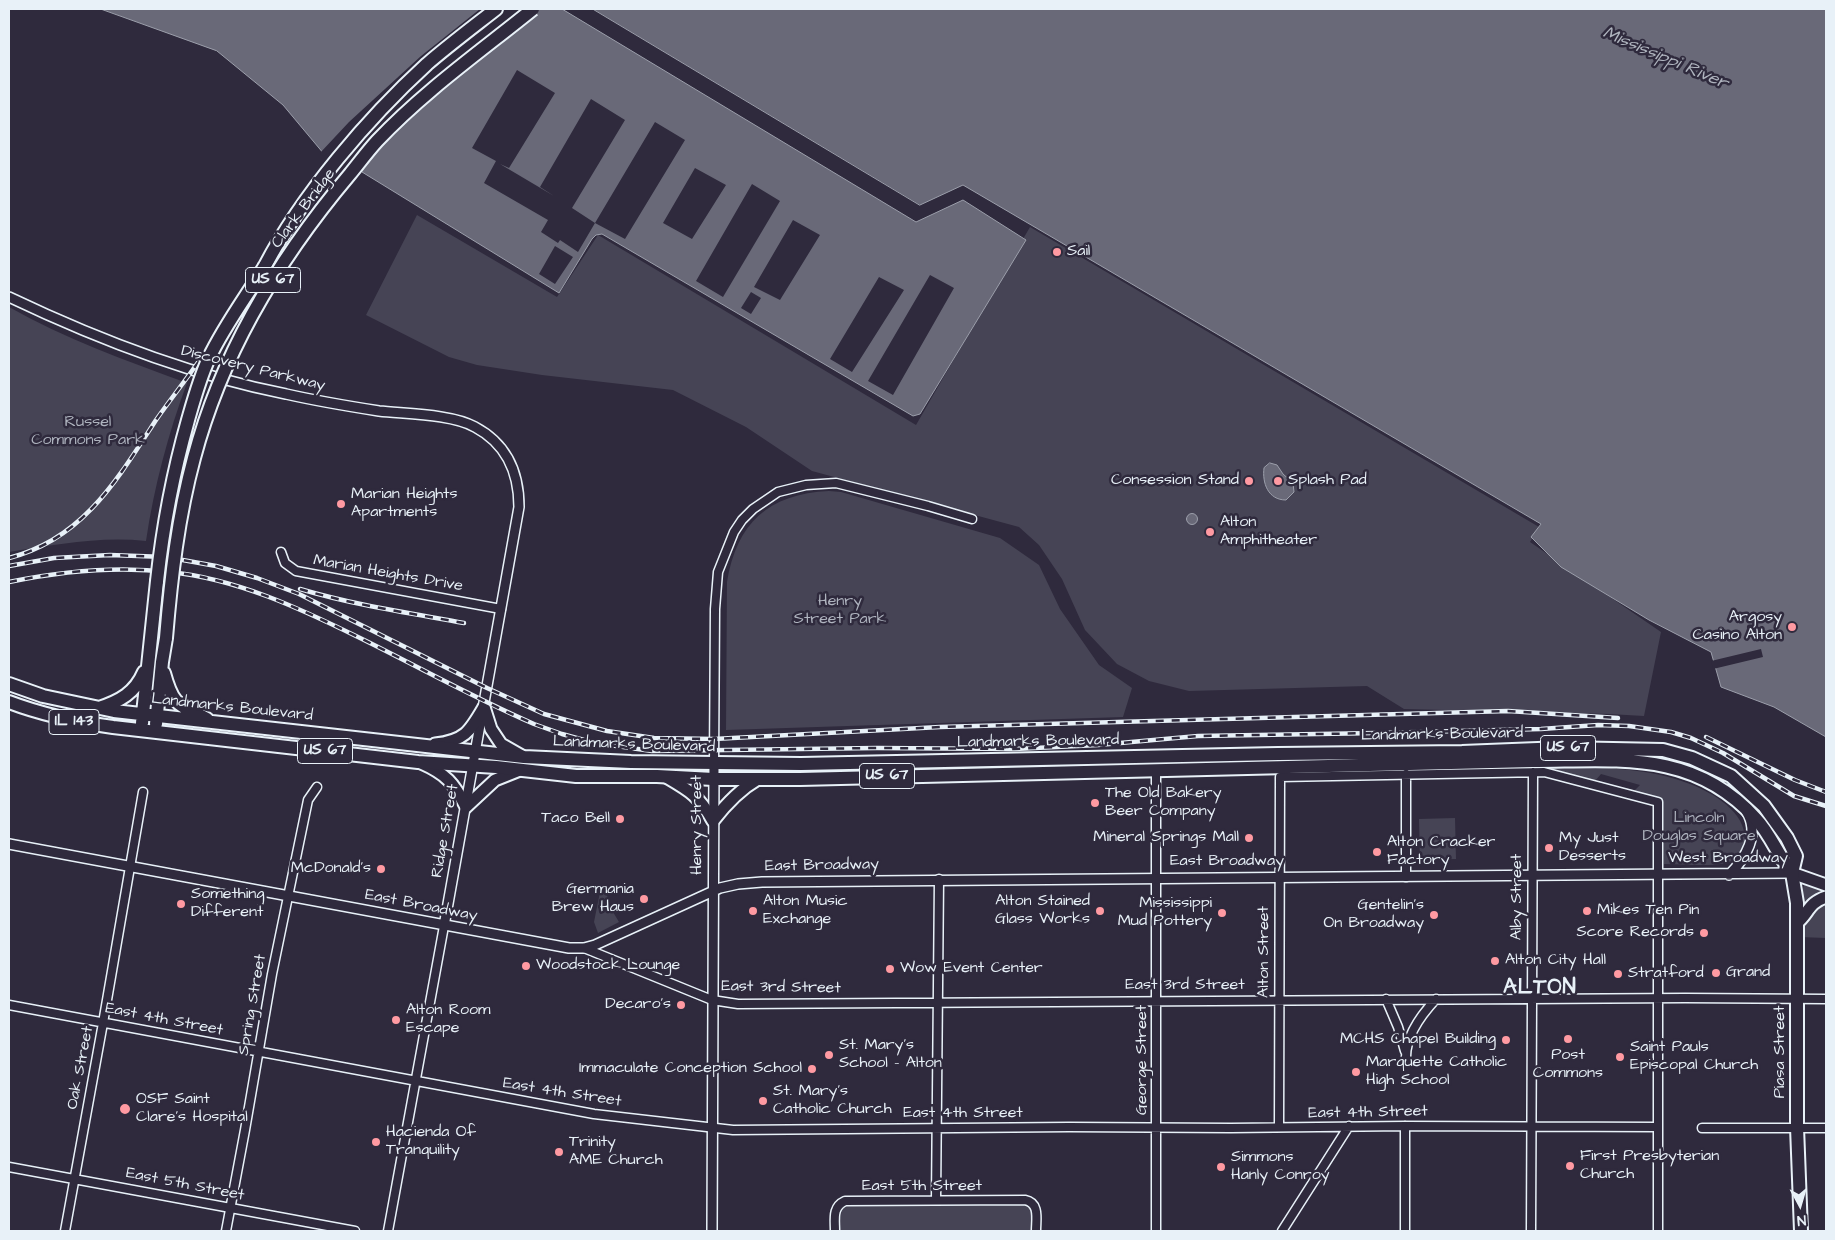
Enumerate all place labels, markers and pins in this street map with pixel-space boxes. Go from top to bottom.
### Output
place label: Sail [1067,242,1090,262]
marker: Sail [1051,246,1063,258]
place label: Consession Stand [1111,471,1239,491]
place label: Splash Pad [1288,471,1367,491]
marker: Consession Stand [1243,475,1255,487]
marker: Splash Pad [1272,475,1284,487]
place label: Marian Heights Apartments [351,485,458,523]
marker: Marian Heights Apartments [335,498,347,510]
place label: Alton Amphitheater [1220,513,1317,551]
marker: Alton Amphitheater [1204,526,1216,538]
place label: Argosy Casino Alton [1692,608,1782,646]
marker: Argosy Casino Alton [1786,621,1798,633]
place label: The Old Bakery Beer Company [1105,784,1221,822]
marker: The Old Bakery Beer Company [1089,797,1101,809]
place label: Taco Bell [541,809,610,829]
marker: Taco Bell [614,813,626,825]
place label: Mineral Springs Mall [1093,828,1239,848]
place label: My Just Desserts [1559,829,1626,867]
marker: Mineral Springs Mall [1243,832,1255,844]
place label: Alton Cracker Factory [1387,833,1495,871]
marker: My Just Desserts [1543,842,1555,854]
marker: Alton Cracker Factory [1371,846,1383,858]
place label: McDonald's [291,859,371,879]
marker: McDonald's [375,863,387,875]
place label: Germania Brew Haus [552,880,634,918]
place label: Something Different [191,885,264,923]
place label: Alton Music Exchange [763,892,848,930]
place label: Alton Stained Glass Works [995,892,1090,930]
marker: Germania Brew Haus [638,893,650,905]
place label: Mississippi Mud Pottery [1118,894,1212,932]
place label: Gentelin's On Broadway [1323,896,1424,934]
marker: Something Different [175,898,187,910]
place label: Mikes Ten Pin [1597,901,1699,921]
marker: Alton Music Exchange [747,905,759,917]
marker: Alton Stained Glass Works [1094,905,1106,917]
marker: Mikes Ten Pin [1581,905,1593,917]
marker: Mississippi Mud Pottery [1216,907,1228,919]
marker: Gentelin's On Broadway [1428,909,1440,921]
place label: Score Records [1576,923,1694,943]
marker: Score Records [1698,927,1710,939]
place label: Alton City Hall [1505,951,1606,971]
marker: Alton City Hall [1489,955,1501,967]
place label: Woodstock Lounge [536,956,680,976]
place label: Wow Event Center [900,959,1043,979]
marker: Woodstock Lounge [520,960,532,972]
marker: Wow Event Center [884,963,896,975]
place label: Grand [1726,963,1770,983]
place label: Stratford [1628,964,1704,984]
marker: Grand [1710,967,1722,979]
marker: Stratford [1612,968,1624,980]
place label: Decaro’s [605,995,671,1015]
marker: Decaro’s [675,999,687,1011]
place label: Alton Room Escape [406,1001,491,1039]
marker: Alton Room Escape [390,1014,402,1026]
place label: MCHS Chapel Building [1340,1030,1496,1050]
marker: Post Commons [1562,1033,1574,1045]
marker: MCHS Chapel Building [1500,1034,1512,1046]
place label: St. Mary's School - Alton [839,1036,942,1074]
place label: Saint Pauls Episcopal Church [1630,1038,1758,1076]
place label: Post Commons [1533,1046,1603,1084]
marker: St. Mary's School - Alton [823,1049,835,1061]
marker: Saint Pauls Episcopal Church [1614,1051,1626,1063]
place label: Marquette Catholic High School [1366,1053,1507,1091]
place label: Immaculate Conception School [579,1059,802,1079]
marker: Immaculate Conception School [806,1063,818,1075]
marker: Marquette Catholic High School [1350,1066,1362,1078]
place label: St. Mary's Catholic Church [773,1082,892,1120]
place label: OSF Saint Clare's Hospital [136,1090,248,1128]
marker: St. Mary's Catholic Church [757,1095,769,1107]
marker: OSF Saint Clare's Hospital [118,1102,132,1116]
place label: Hacienda Of Tranquility [386,1123,476,1161]
place label: Trinity AME Church [569,1133,663,1171]
marker: Hacienda Of Tranquility [370,1136,382,1148]
marker: Trinity AME Church [553,1146,565,1158]
place label: First Presbyterian Church [1580,1147,1719,1185]
place label: Simmons Hanly Conroy [1231,1148,1329,1186]
marker: First Presbyterian Church [1564,1160,1576,1172]
marker: Simmons Hanly Conroy [1215,1161,1227,1173]

